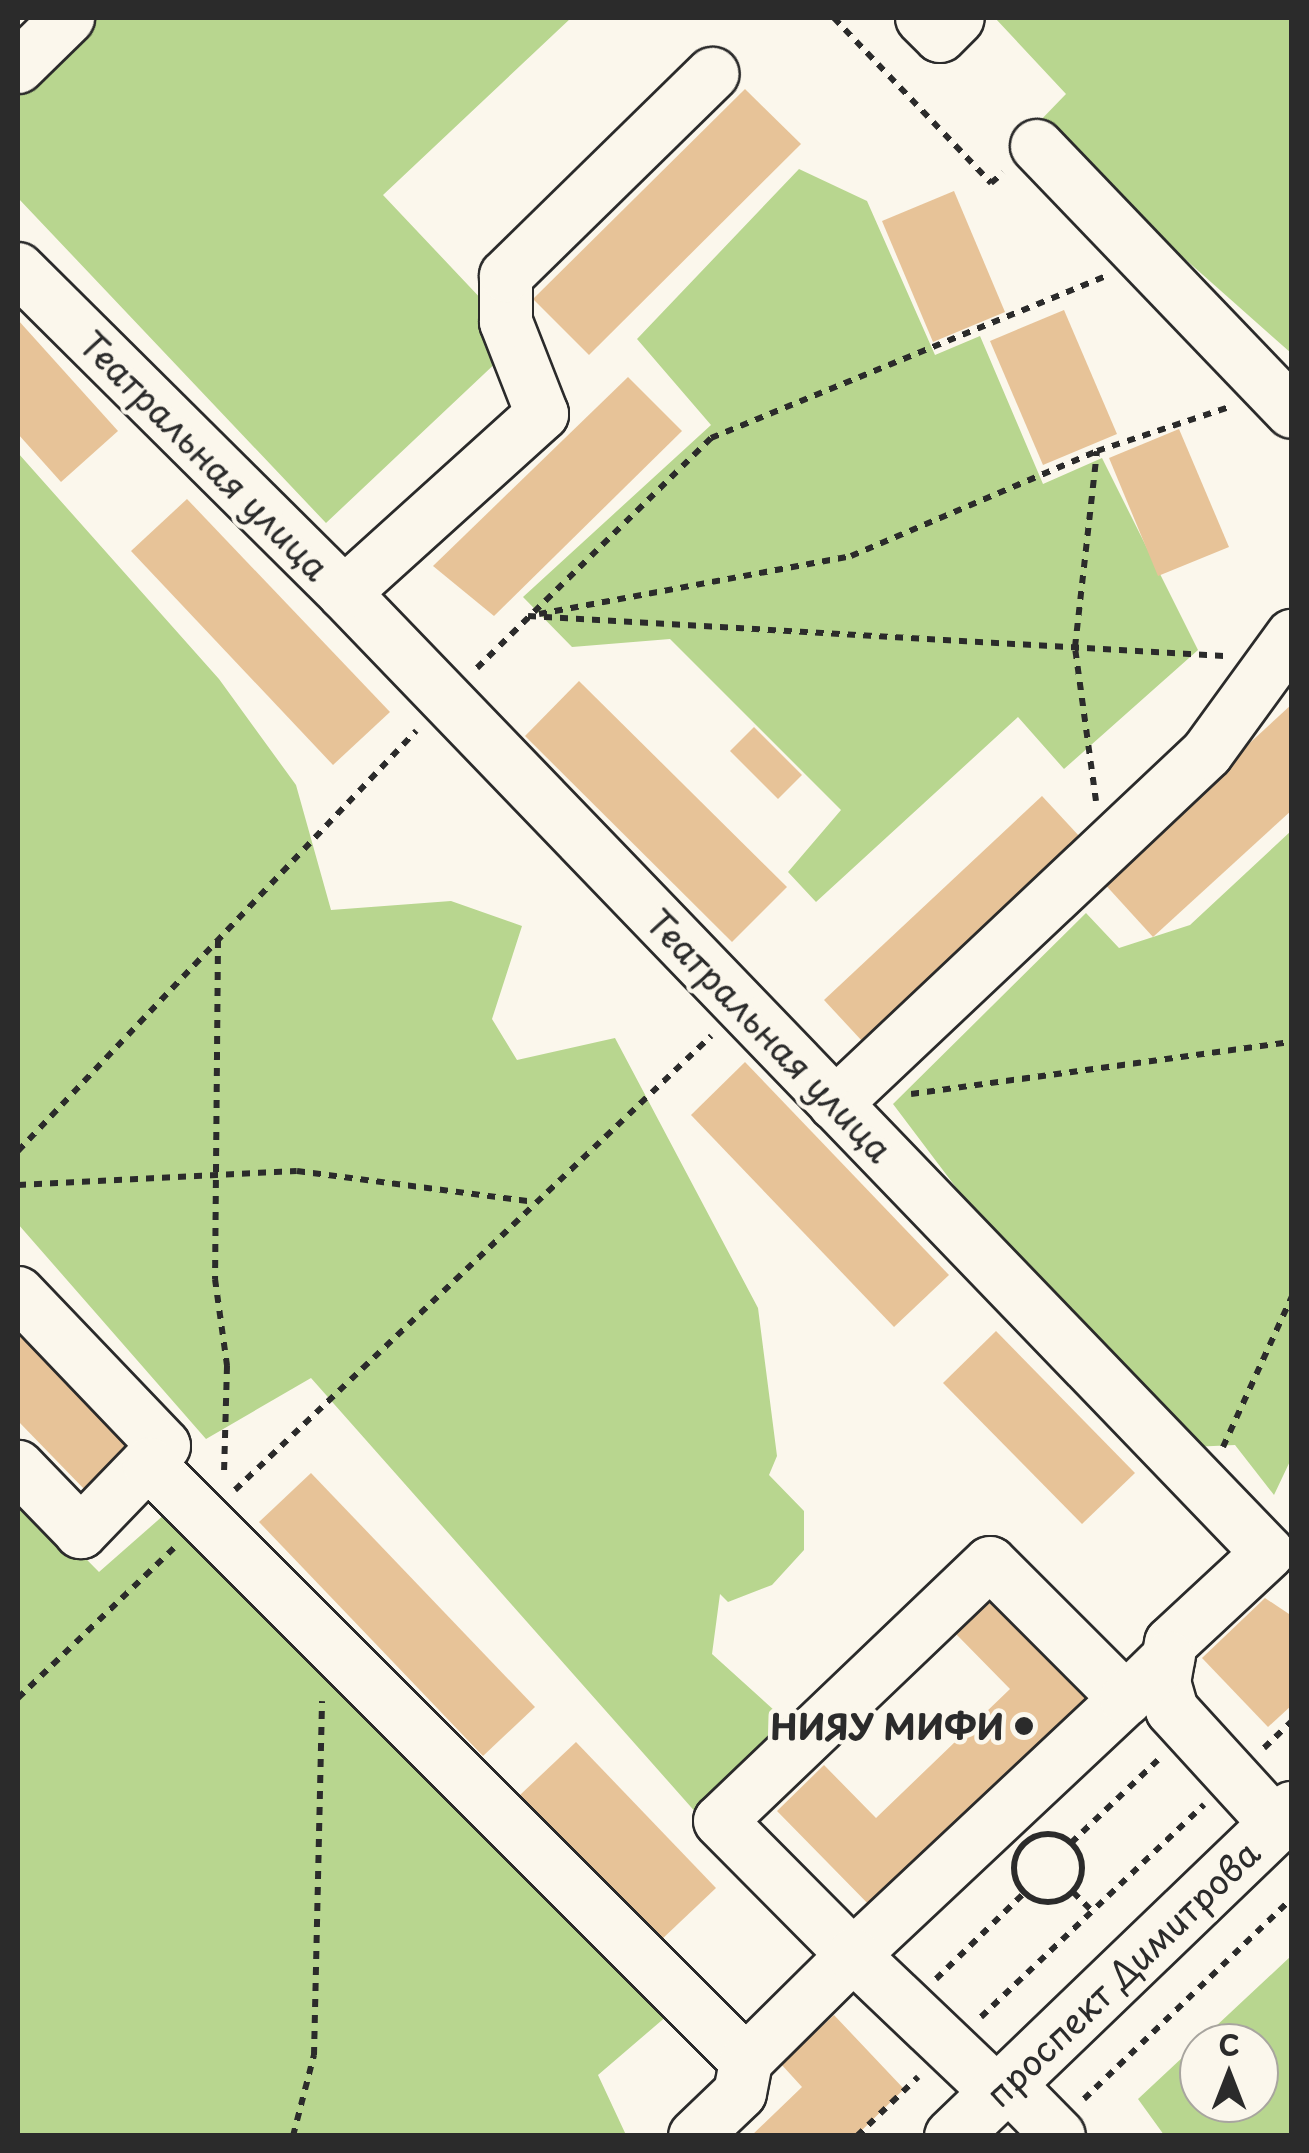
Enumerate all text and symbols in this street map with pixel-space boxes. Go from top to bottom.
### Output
street label: Театральная улица [72,322,338,588]
street label: Театральная улица [638,900,902,1170]
place label: НИЯУ МИФИ [767,1705,1004,1747]
marker: НИЯУ МИФИ [1013,1715,1035,1737]
street label: проспект Димитрова [976,1831,1268,2115]
north arrow [1179,2023,1279,2123]
text: С [1218,2023,1240,2066]

